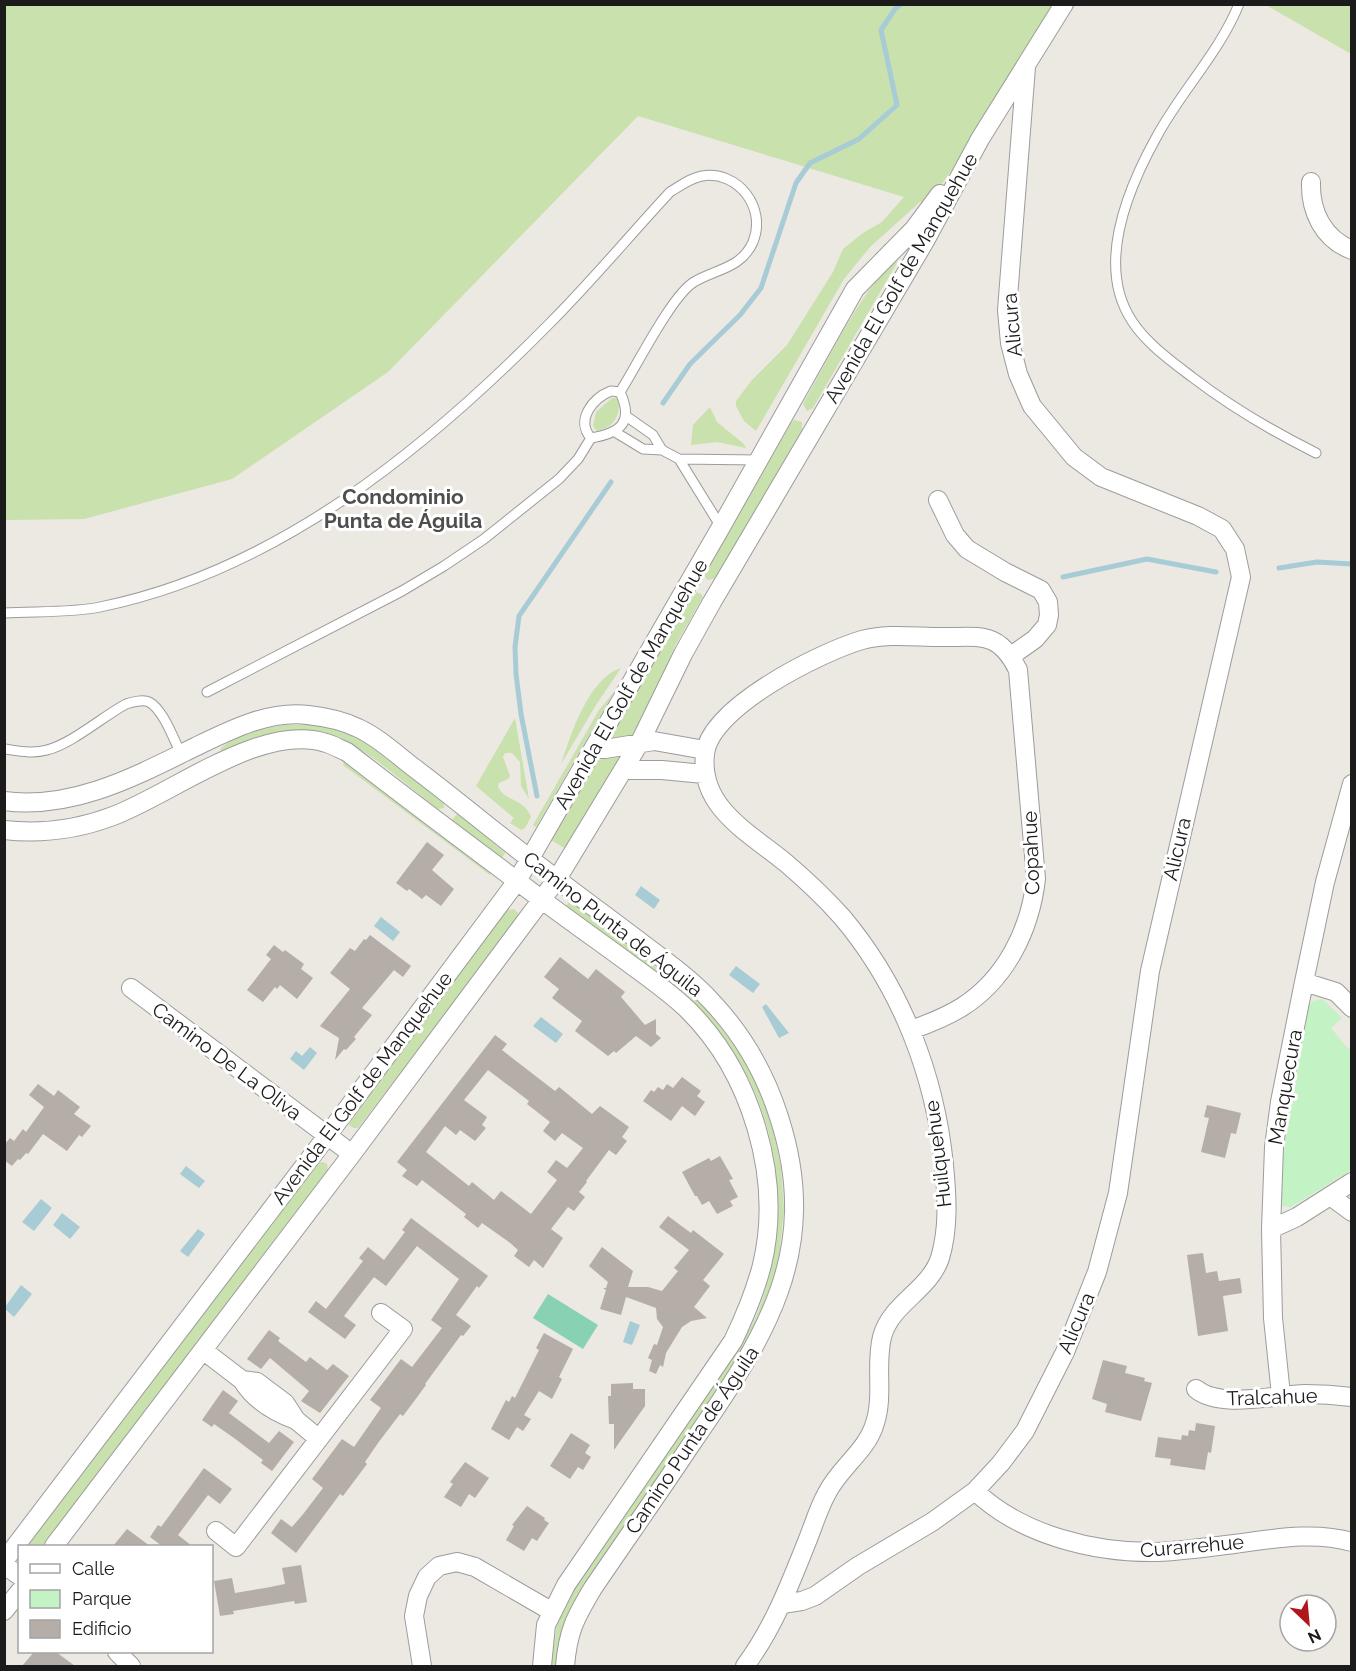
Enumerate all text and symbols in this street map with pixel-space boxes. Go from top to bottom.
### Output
street label: Avenida El Golf de Manquehue [819,148,983,407]
street label: Alicura [997,292,1027,358]
district label: Condominio Punta de Águila [324,484,482,533]
street label: Avenida El Golf de Manquehue [549,554,713,813]
street label: Copahue [1018,810,1044,895]
street label: Alicura [1158,815,1196,883]
street label: Camino Punta de Águila [518,846,708,1002]
street label: Avenida El Golf de Manquehue [267,967,457,1209]
street label: Camino De La Oliva [148,997,306,1125]
street label: Manquecura [1263,1027,1307,1147]
street label: Huilquehue [919,1099,956,1209]
street label: Alicura [1052,1289,1100,1357]
street label: Camino Punta de Águila [620,1342,764,1538]
street label: Tralcahue [1226,1383,1318,1411]
street label: Curarrehue [1139,1529,1245,1562]
legend [18,1545,213,1653]
text: Calle [72,1558,115,1579]
text: Parque [72,1588,132,1609]
north arrow [1278,1593,1338,1653]
text: Edificio [72,1618,132,1639]
text: N [1305,1625,1324,1647]

